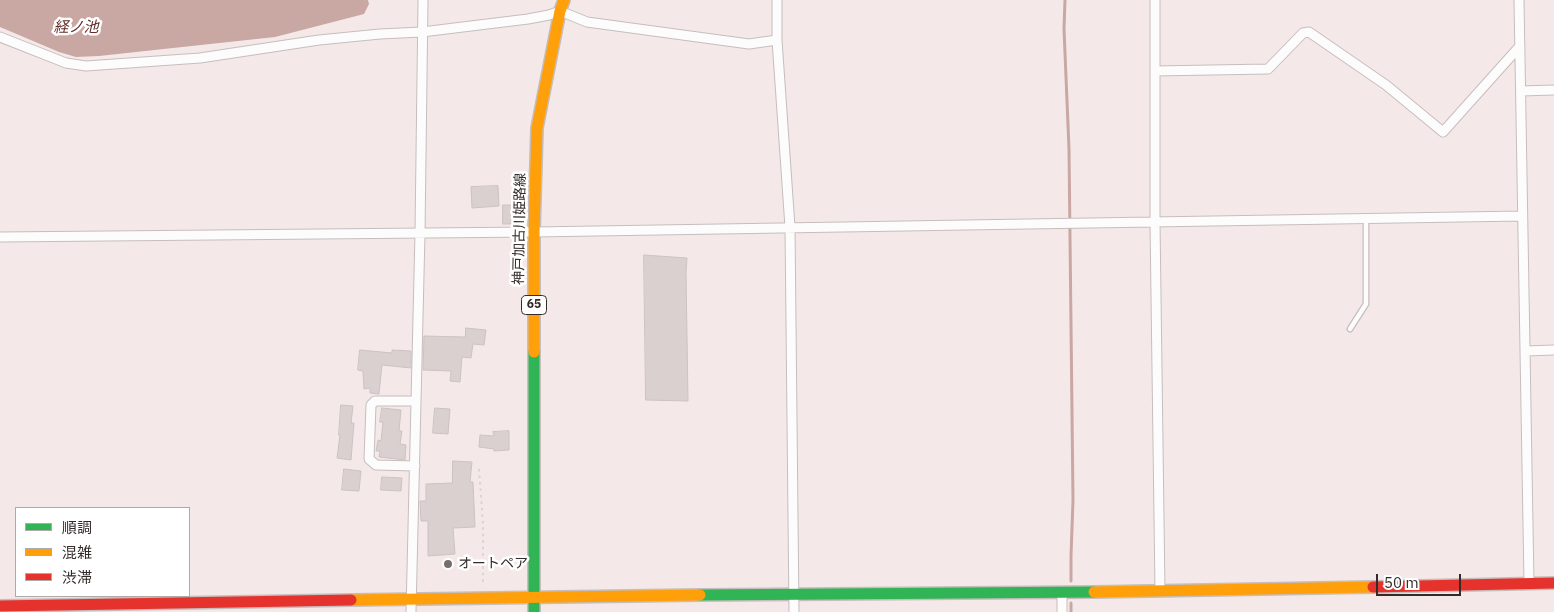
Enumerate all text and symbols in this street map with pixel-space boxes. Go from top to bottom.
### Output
water label: 経ノ池 [54,19,98,37]
street label: 神戸加古川姫路線 [511,173,529,285]
road number: 65 [522,296,546,314]
legend [15,507,190,597]
text: 順調 [62,518,92,537]
text: 混雑 [62,543,92,562]
place label: オートペア [458,556,528,572]
marker: オートペア [442,558,454,570]
scale bar [1379,564,1464,596]
text: 渋滞 [62,568,92,587]
text: 50 m [1384,573,1419,592]

